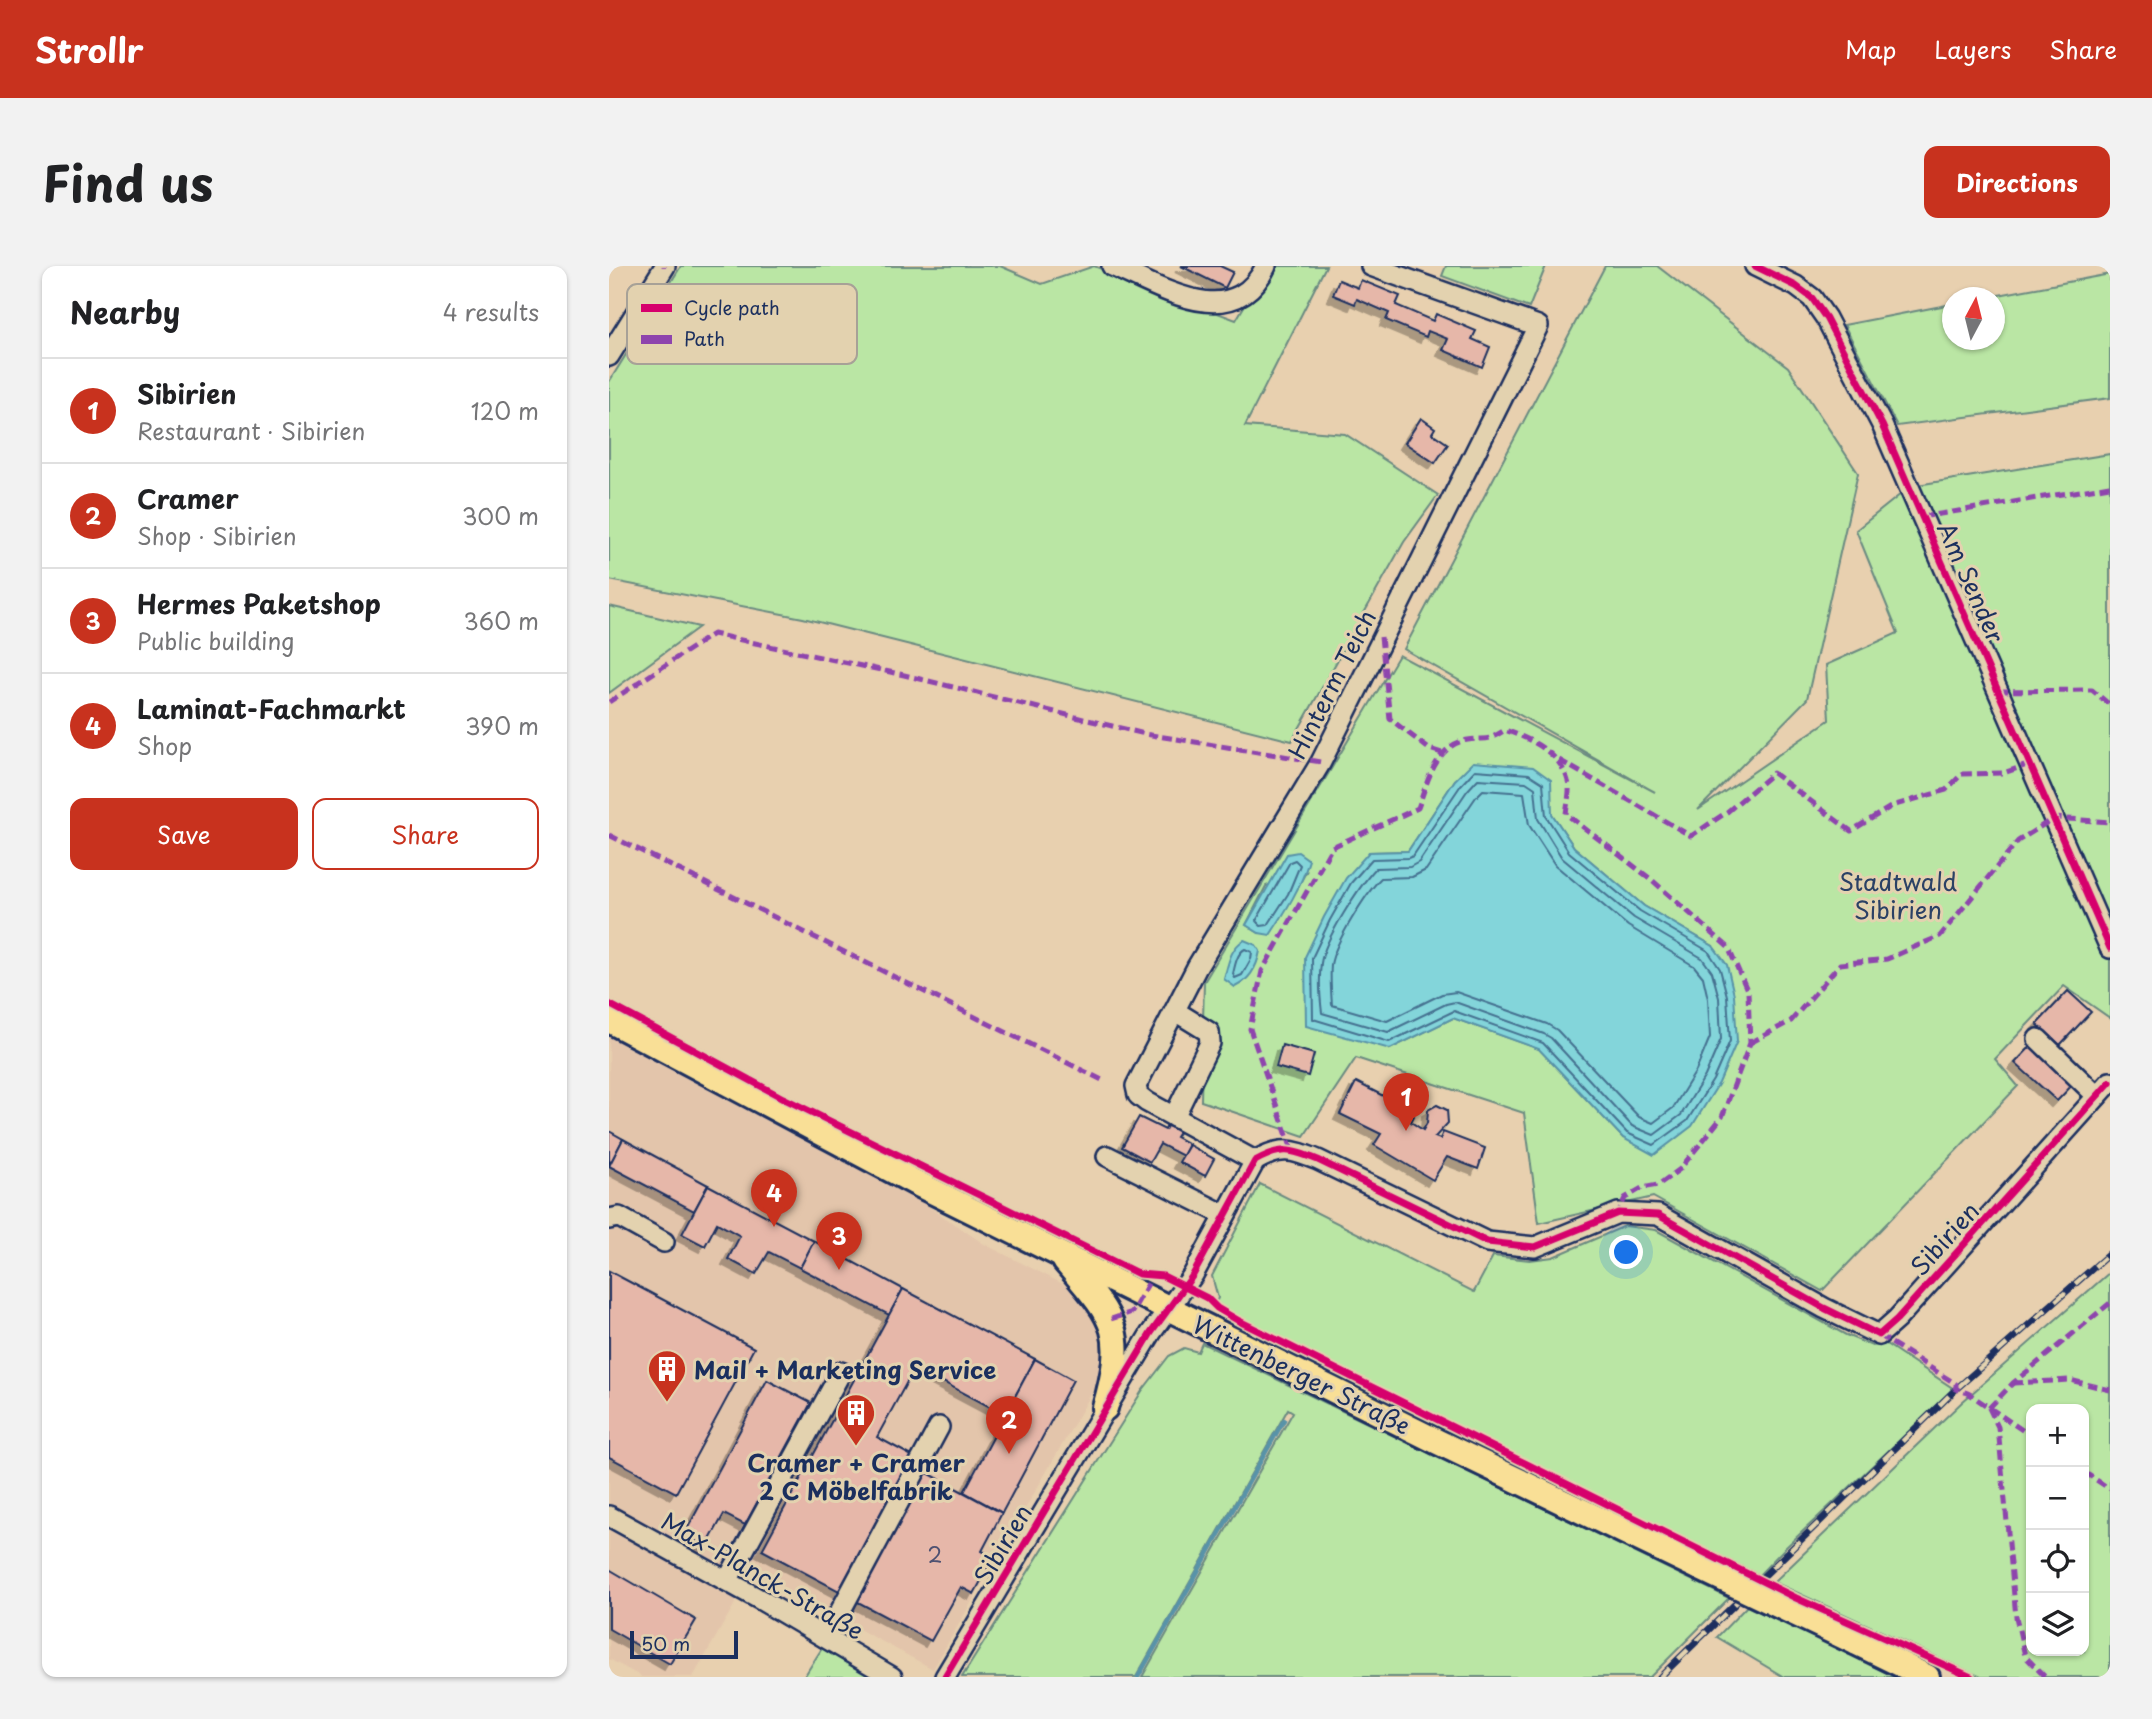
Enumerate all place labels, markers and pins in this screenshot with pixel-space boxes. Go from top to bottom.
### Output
pin: 1 [1383,1073,1429,1131]
pin: 4 [751,1169,797,1227]
pin: 3 [816,1212,862,1270]
building icon: Mail + Marketing Service [646,1348,688,1403]
place label: Mail + Marketing Service [694,1351,996,1387]
building icon: Cramer + Cramer 2 C Möbelfabrik [835,1392,877,1447]
pin: 2 [986,1396,1032,1454]
place label: Cramer + Cramer 2 C Möbelfabrik [747,1444,965,1508]

